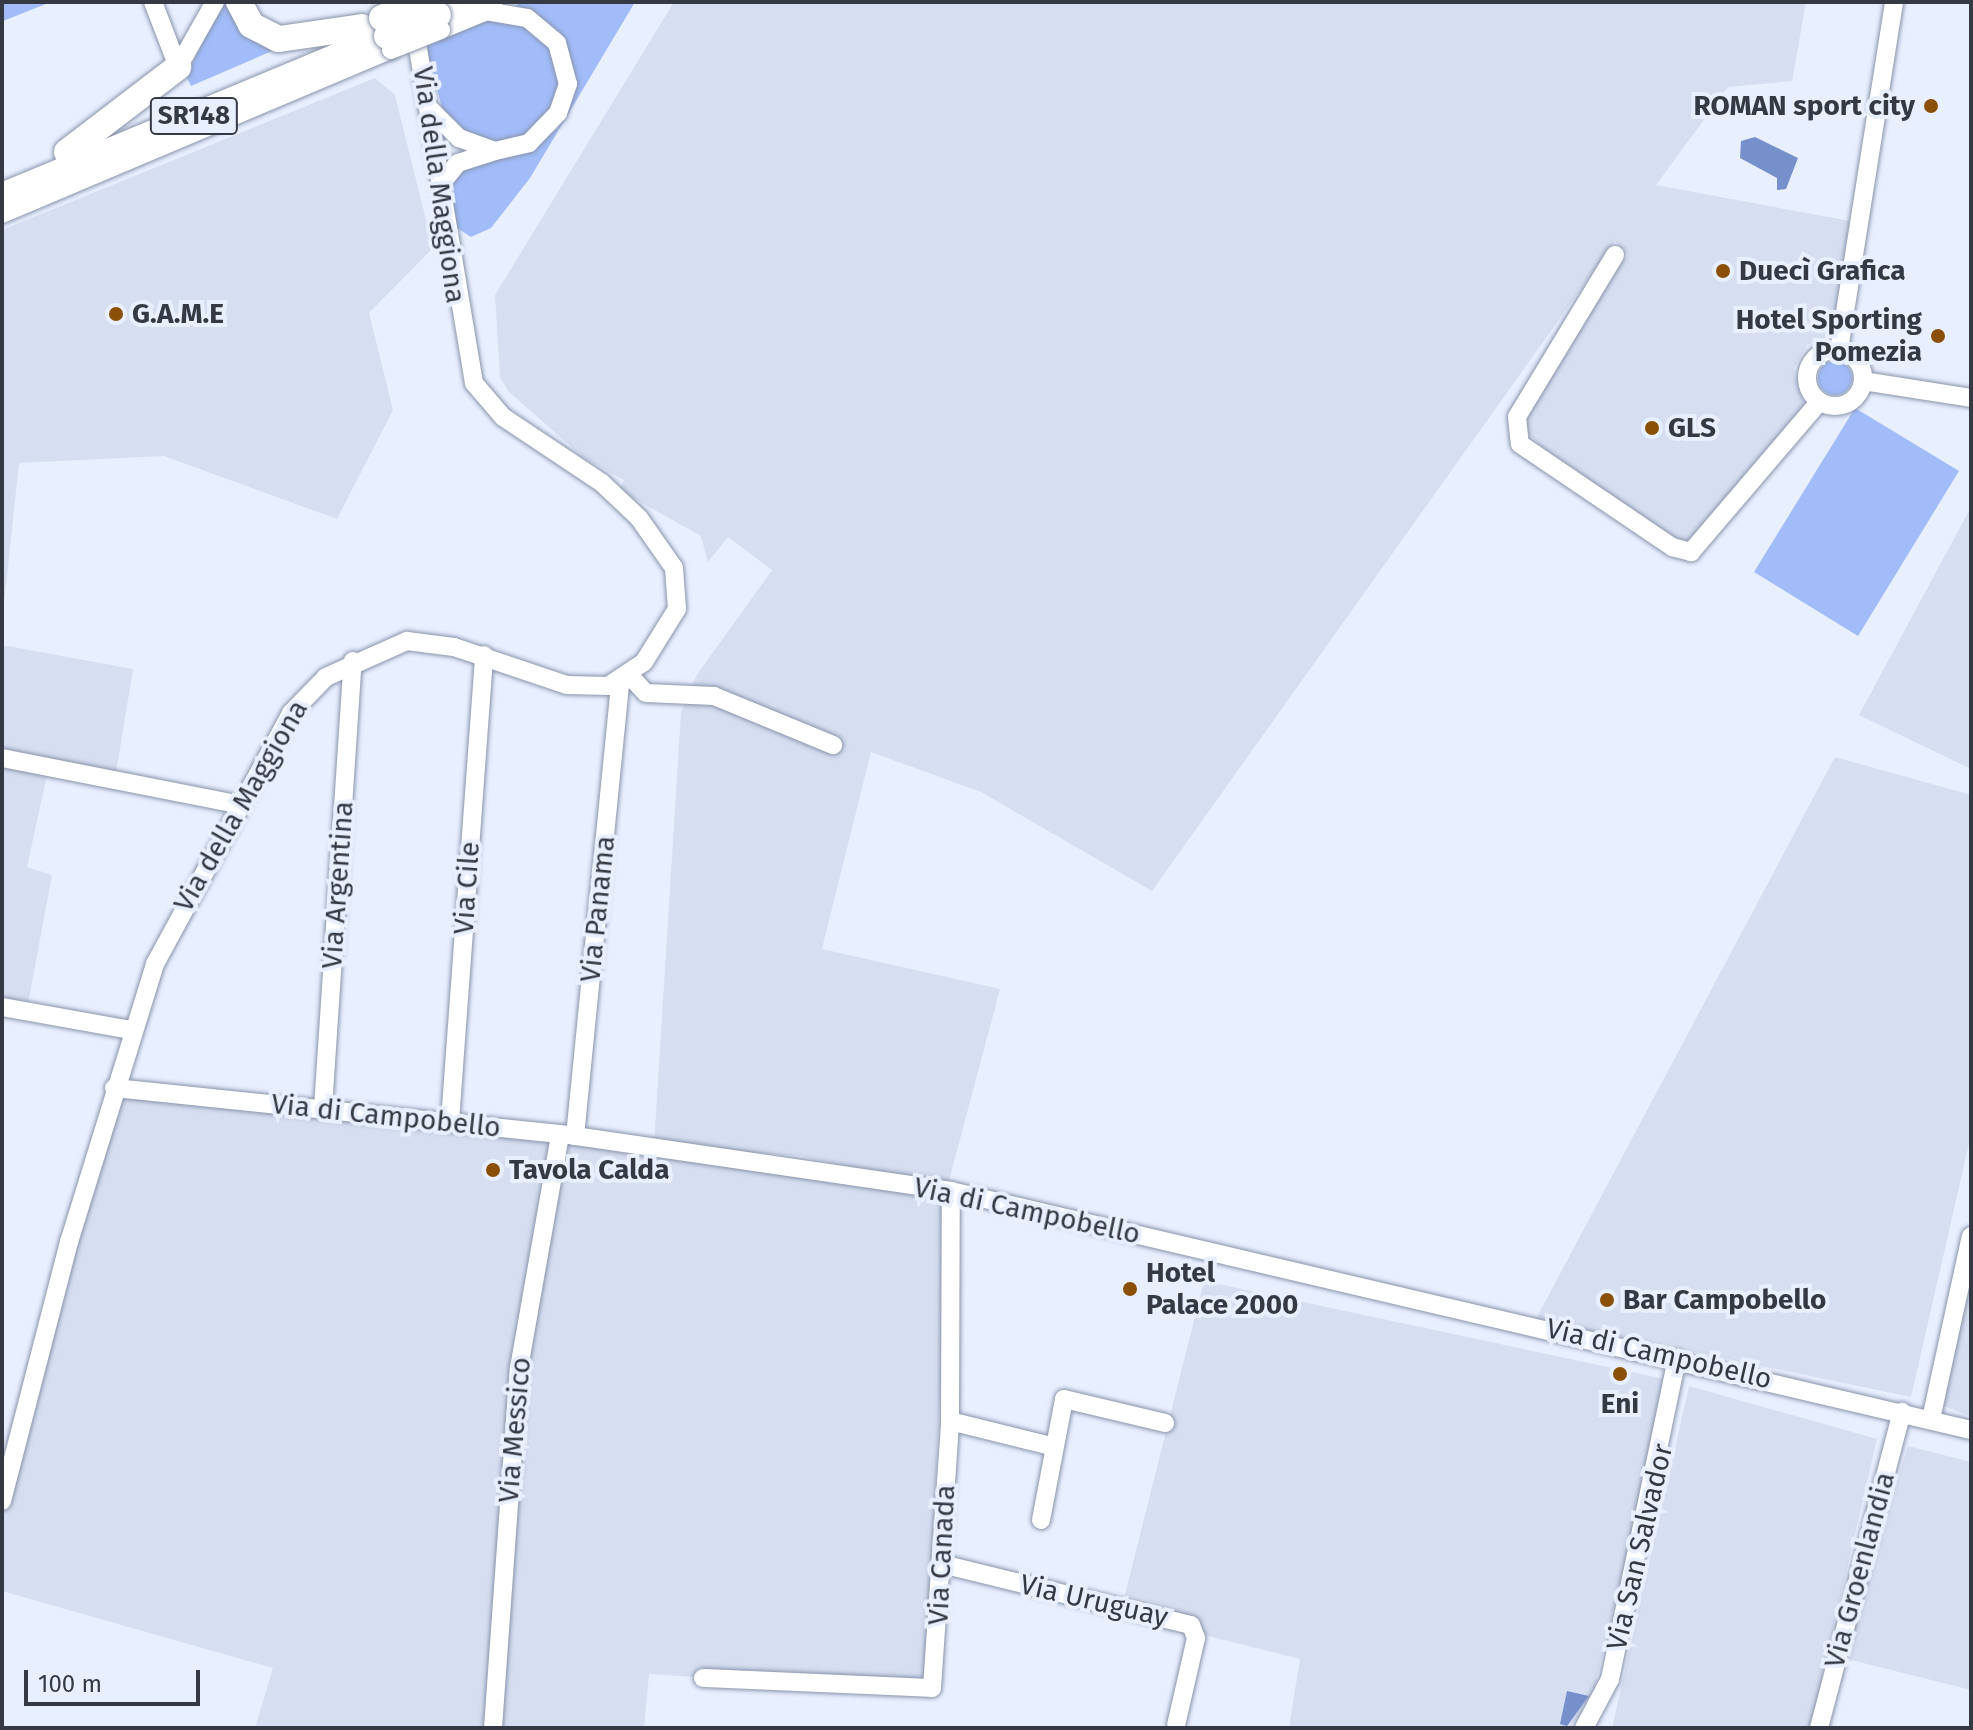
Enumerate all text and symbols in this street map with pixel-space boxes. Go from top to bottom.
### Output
street label: Via della Maggiona [406,64,472,306]
place label: ROMAN sport city [1694,89,1915,123]
road number: SR148 [148,94,240,138]
marker: ROMAN sport city [1922,97,1940,115]
place label: Duecì Grafica [1739,254,1906,288]
marker: Duecì Grafica [1714,262,1732,280]
place label: G.A.M.E [132,297,224,331]
place label: Hotel Sporting Pomezia [1736,303,1922,369]
marker: G.A.M.E [107,305,125,323]
marker: Hotel Sporting Pomezia [1929,327,1947,345]
place label: GLS [1668,411,1716,445]
marker: GLS [1643,419,1661,437]
street label: Via della Maggiona [167,694,315,918]
street label: Via Argentina [315,800,361,970]
street label: Via Panama [574,834,622,984]
street label: Via Cile [447,840,487,936]
street label: Via di Campobello [270,1087,502,1145]
place label: Tavola Calda [509,1153,669,1187]
marker: Tavola Calda [484,1161,502,1179]
street label: Via di Campobello [911,1171,1143,1251]
place label: Hotel Palace 2000 [1146,1256,1298,1322]
marker: Hotel Palace 2000 [1121,1280,1139,1298]
place label: Bar Campobello [1623,1283,1826,1317]
marker: Bar Campobello [1598,1291,1616,1309]
street label: Via di Campobello [1543,1312,1775,1396]
street label: Via Messico [492,1356,538,1504]
marker: Eni [1611,1365,1629,1383]
place label: Eni [1601,1387,1639,1421]
street label: Via San Salvador [1600,1440,1680,1654]
street label: Via Groenlandia [1818,1468,1902,1672]
street label: Via Canada [922,1484,962,1626]
street label: Via Uruguay [1017,1568,1171,1634]
scale bar [28,1654,204,1704]
text: 100 m [38,1670,102,1698]

